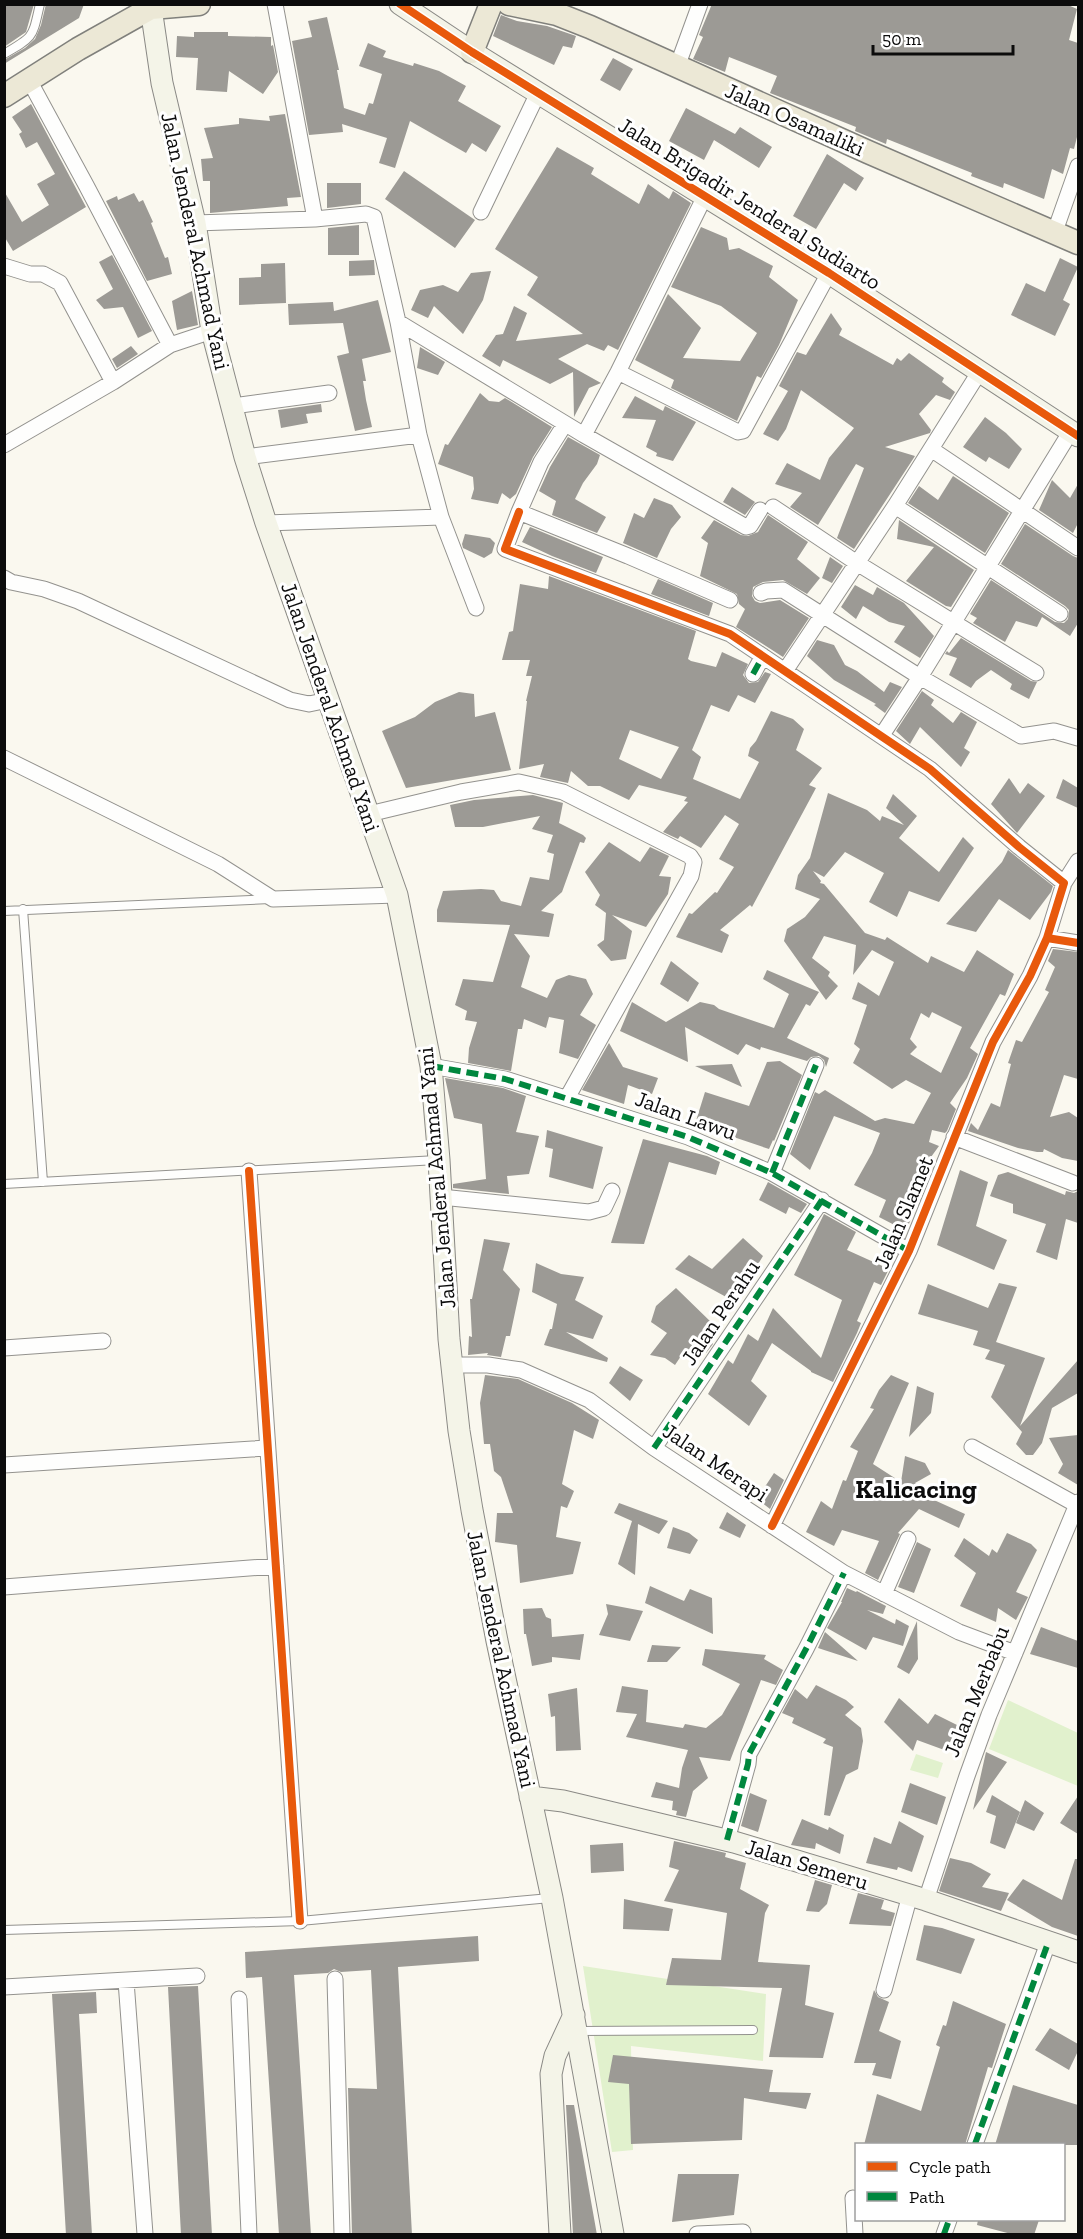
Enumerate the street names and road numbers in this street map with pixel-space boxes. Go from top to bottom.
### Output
street label: Jalan Osamaliki [721,77,869,162]
street label: Jalan Jenderal Achmad Yani [155,110,236,372]
street label: Jalan Brigadir Jenderal Sudiarto [614,111,886,296]
street label: Jalan Jenderal Achmad Yani [275,579,386,836]
street label: Jalan Jenderal Achmad Yani [412,1046,461,1310]
street label: Jalan Lawu [632,1085,741,1146]
street label: Jalan Slamet [868,1151,940,1273]
street label: Jalan Perahu [675,1254,766,1370]
street label: Jalan Merapi [658,1417,774,1508]
street label: Jalan Jenderal Achmad Yani [461,1528,542,1790]
street label: Jalan Merbabu [938,1621,1015,1761]
street label: Jalan Semeru [742,1833,872,1896]

